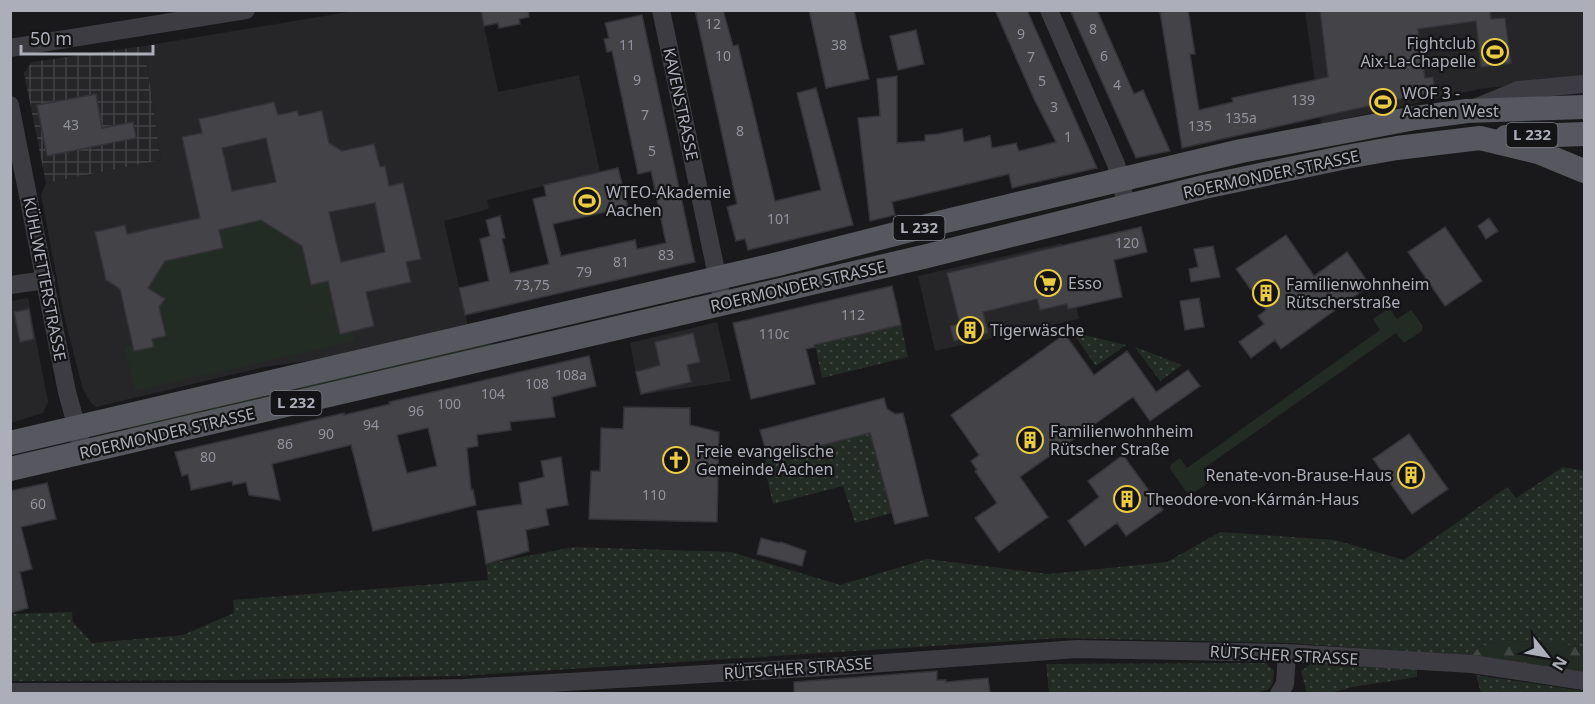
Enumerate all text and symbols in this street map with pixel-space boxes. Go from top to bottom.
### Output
house number: 12 [705,14,721,33]
scale bar [21,18,153,56]
house number: 8 [1089,19,1097,38]
house number: 9 [1017,24,1025,43]
text: 50 m [30,26,72,50]
place label: Fightclub Aix-La-Chapelle [1360,32,1476,72]
house number: 11 [619,35,635,54]
house number: 38 [831,35,847,54]
sports icon: Fightclub Aix-La-Chapelle [1480,37,1510,67]
street label: KAVENSTRASSE [658,46,704,162]
house number: 10 [715,46,731,65]
house number: 6 [1100,46,1108,65]
house number: 7 [1027,47,1035,66]
house number: 9 [633,70,641,89]
house number: 5 [1038,71,1046,90]
house number: 4 [1113,75,1121,94]
place label: WOF 3 - Aachen West [1402,82,1499,122]
sports icon: WOF 3 - Aachen West [1368,87,1398,117]
house number: 139 [1291,90,1315,109]
house number: 3 [1050,97,1058,116]
house number: 7 [641,105,649,124]
house number: 135a [1225,108,1257,127]
house number: 43 [63,115,79,134]
house number: 135 [1188,116,1212,135]
house number: 8 [736,121,744,140]
road number: L 232 [1506,123,1558,147]
house number: 1 [1064,127,1072,146]
house number: 5 [648,141,656,160]
street label: ROERMONDER STRASSE [1181,145,1361,203]
place label: WTEO-Akademie Aachen [606,181,731,221]
sports icon: WTEO-Akademie Aachen [572,186,602,216]
street label: KÜHLWETTERSTRASSE [18,195,72,363]
house number: 101 [767,209,791,228]
road number: L 232 [894,216,944,240]
house number: 120 [1115,233,1139,252]
house number: 83 [658,245,674,264]
house number: 81 [613,252,629,271]
street label: ROERMONDER STRASSE [708,255,888,317]
house number: 79 [576,262,592,281]
supermarket icon: Esso [1033,268,1063,298]
place label: Esso [1068,272,1102,294]
place label: Familienwohnheim Rütscherstraße [1286,273,1430,313]
house number: 73,75 [514,275,550,294]
building icon: Familienwohnheim Rütscherstraße [1251,278,1281,308]
house number: 112 [841,305,865,324]
building icon: Tigerwäsche [955,315,985,345]
place label: Tigerwäsche [990,319,1084,341]
house number: 110c [759,324,790,343]
house number: 108a [555,365,587,384]
house number: 108 [525,374,549,393]
house number: 104 [481,384,505,403]
road number: L 232 [270,391,322,415]
house number: 100 [437,394,461,413]
house number: 96 [408,401,424,420]
street label: ROERMONDER STRASSE [77,402,257,464]
house number: 94 [363,415,379,434]
place label: Familienwohnheim Rütscher Straße [1050,420,1194,460]
house number: 90 [318,424,334,443]
building icon: Familienwohnheim Rütscher Straße [1015,425,1045,455]
house number: 86 [277,434,293,453]
place label: Freie evangelische Gemeinde Aachen [696,440,834,480]
church icon: Freie evangelische Gemeinde Aachen [661,445,691,475]
house number: 80 [200,447,216,466]
building icon: Renate-von-Brause-Haus [1396,460,1426,490]
place label: Renate-von-Brause-Haus [1206,464,1392,486]
building icon: Theodore-von-Kármán-Haus [1112,484,1142,514]
house number: 110 [642,485,666,504]
place label: Theodore-von-Kármán-Haus [1146,488,1359,510]
house number: 60 [30,494,46,513]
north arrow [1517,626,1577,686]
street label: RÜTSCHER STRASSE [1209,640,1359,670]
street label: RÜTSCHER STRASSE [723,652,873,684]
text: N [1547,652,1573,675]

